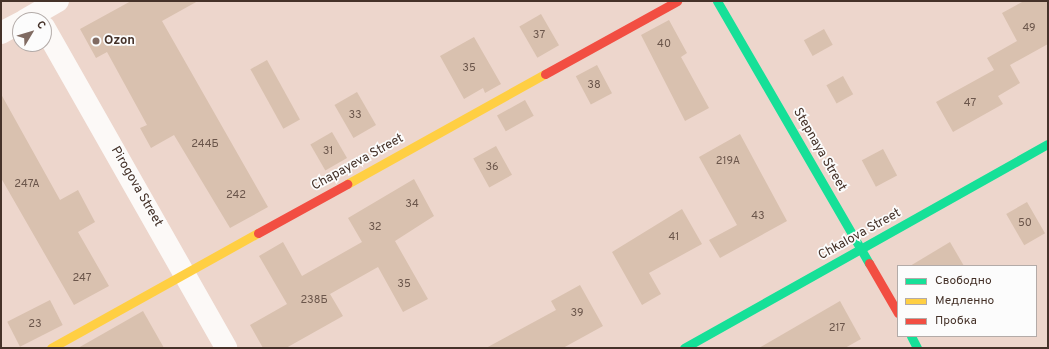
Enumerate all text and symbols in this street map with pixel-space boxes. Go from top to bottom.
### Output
north arrow [12,12,52,52]
text: С [33,18,48,32]
house number: 49 [1022,21,1036,35]
house number: 37 [533,28,545,42]
place label: Ozon [104,33,135,49]
marker: Ozon [91,36,101,46]
house number: 40 [657,37,671,51]
house number: 35 [462,61,476,75]
house number: 38 [587,78,601,92]
house number: 47 [964,96,976,110]
street label: Stepnaya Street [789,106,849,194]
house number: 33 [348,108,362,122]
street label: Chapayeva Street [309,131,407,195]
house number: 244Б [191,137,219,151]
street label: Pirogova Street [107,144,165,230]
house number: 31 [323,144,333,158]
house number: 219А [716,154,740,168]
house number: 36 [485,160,499,174]
house number: 247А [14,177,40,191]
house number: 242 [226,188,246,202]
house number: 34 [405,197,419,211]
street label: Chkalova Street [816,206,904,264]
house number: 43 [751,209,765,223]
house number: 50 [1018,216,1032,230]
house number: 32 [368,220,382,234]
house number: 41 [669,230,679,244]
legend [897,265,1037,337]
house number: 247 [72,271,92,285]
text: Свободно [935,273,992,289]
house number: 35 [397,277,411,291]
house number: 238Б [300,293,328,307]
text: Медленно [935,293,994,309]
house number: 39 [571,306,583,320]
text: Пробка [935,313,977,329]
house number: 23 [28,317,42,331]
house number: 217 [829,321,845,335]

